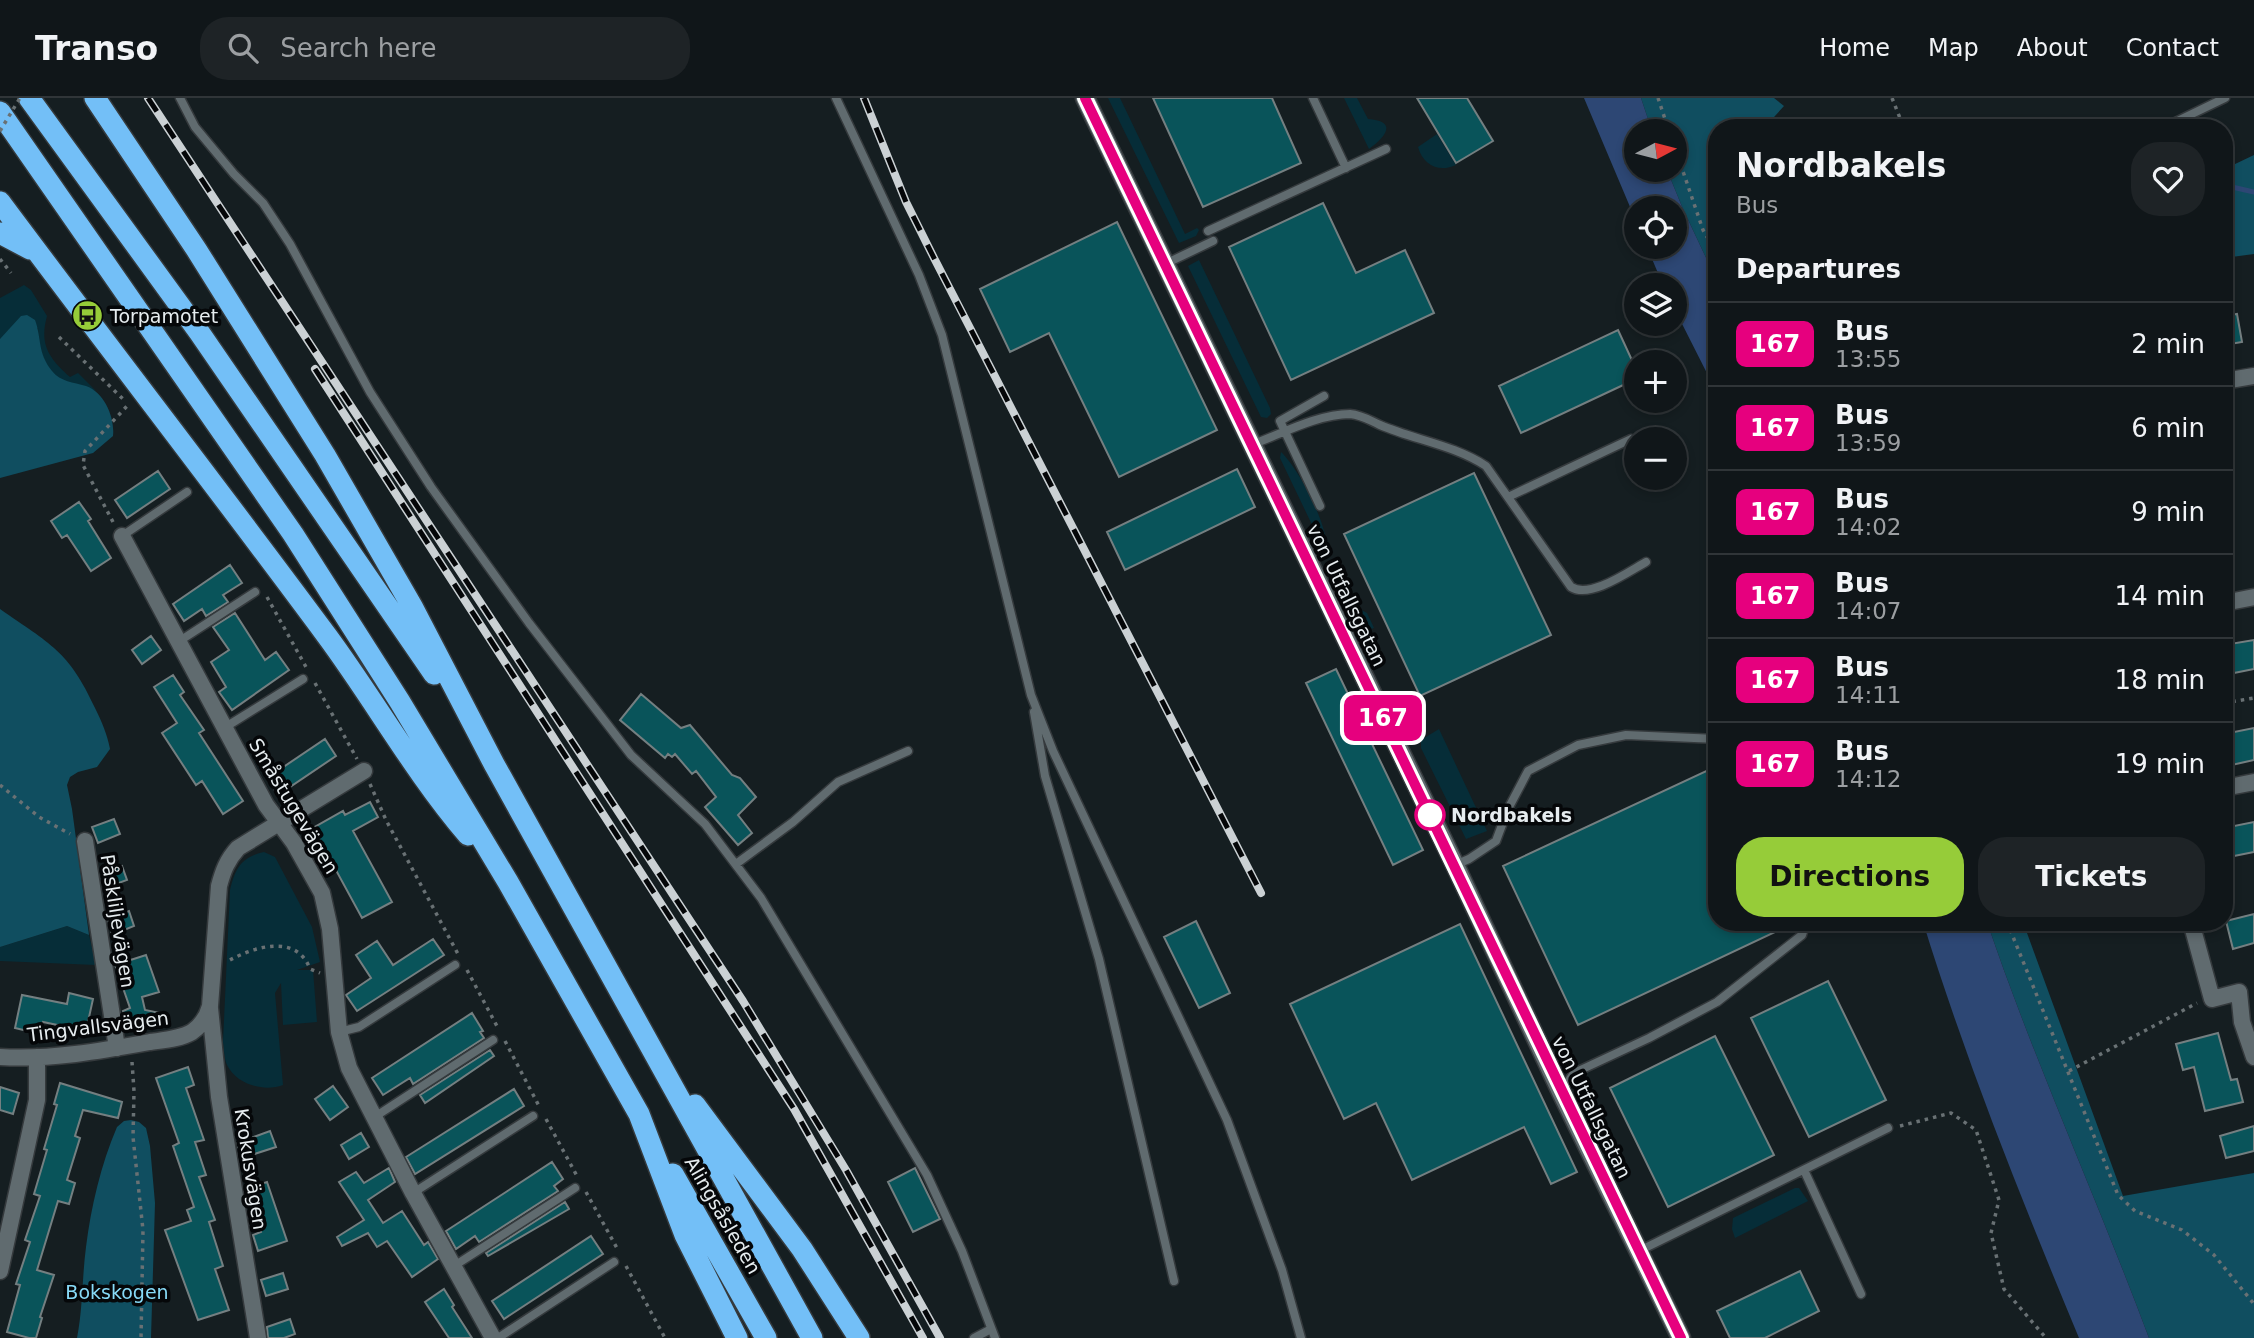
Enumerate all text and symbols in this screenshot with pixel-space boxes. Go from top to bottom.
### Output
search box [200,17,690,80]
text: Transo [35,29,158,68]
icon: search [224,29,262,67]
text: Search here [280,33,436,63]
text: Home [1819,34,1890,62]
text: Map [1928,34,1979,62]
text: About [2017,34,2088,62]
text: Contact [2126,34,2219,62]
north arrow [1624,119,1687,182]
map controls [1624,119,1687,490]
button: heart [2131,142,2205,216]
text: Nordbakels [1736,146,1946,185]
text: Bus [1736,192,1778,218]
button: locate [1624,196,1687,259]
text: Departures [1736,254,1901,284]
button: layers [1624,273,1687,336]
bus stop icon: Torpamotet [70,299,104,333]
place label: Torpamotet [109,305,218,327]
text: Bus [1835,316,1889,346]
text: 2 min [2131,329,2205,359]
text: 167 [1750,330,1800,358]
text: 13:55 [1835,346,1901,372]
button: + [1624,350,1687,413]
text: Bus [1835,400,1889,430]
text: 6 min [2131,413,2205,443]
text: 167 [1750,414,1800,442]
button: − [1624,427,1687,490]
text: 13:59 [1835,430,1901,456]
text: Bus [1835,484,1889,514]
text: 9 min [2131,497,2205,527]
text: 167 [1750,498,1800,526]
text: 14:02 [1835,514,1901,540]
street label: von Utfallsgatan [1303,520,1391,670]
text: Bus [1835,568,1889,598]
text: 14 min [2115,581,2205,611]
text: 167 [1750,582,1800,610]
text: 14:07 [1835,598,1901,624]
text: Bus [1835,652,1889,682]
text: 18 min [2115,665,2205,695]
text: 167 [1750,666,1800,694]
text: 14:11 [1835,682,1901,708]
line badge: 167 [1343,695,1423,741]
text: 167 [1358,704,1408,732]
street label: Småstugevägen [245,734,343,878]
text: Bus [1835,736,1889,766]
text: 19 min [2115,749,2205,779]
text: 167 [1750,750,1800,778]
text: 14:12 [1835,766,1901,792]
marker: Nordbakels [1415,800,1445,830]
place label: Nordbakels [1451,804,1572,826]
button: Directions [1736,837,1964,917]
button: Tickets [1978,837,2205,917]
street label: Påskliljevägen [97,853,139,989]
street label: Tingvallsvägen [25,1006,170,1046]
street label: von Utfallsgatan [1548,1032,1636,1182]
street label: Krokusvägen [231,1107,271,1231]
street label: Alingsåsleden [681,1152,765,1278]
park label: Bokskogen [65,1281,169,1303]

